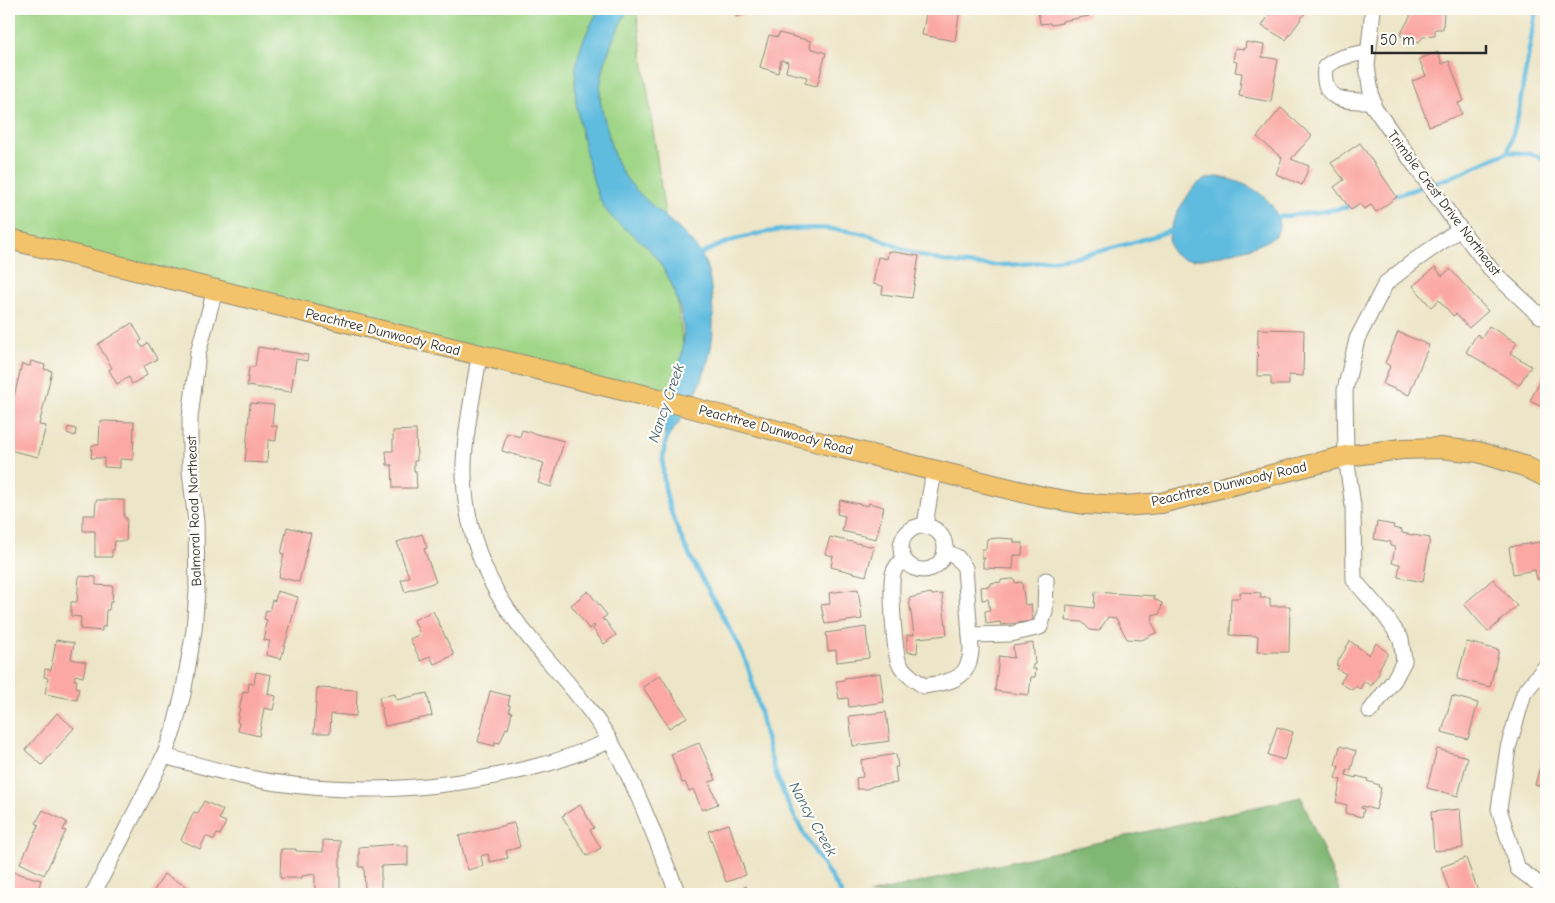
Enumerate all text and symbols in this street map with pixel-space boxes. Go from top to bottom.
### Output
scale bar [1372,22,1486,54]
text: 50 m [1380,31,1415,49]
street label: Trimble Crest Drive Northeast [1384,127,1505,280]
street label: Peachtree Dunwoody Road [304,305,462,359]
water label: Nancy Creek [644,361,688,445]
street label: Peachtree Dunwoody Road [697,401,855,459]
street label: Balmoral Road Northeast [183,434,205,587]
street label: Peachtree Dunwoody Road [1150,458,1308,510]
water label: Nancy Creek [785,779,841,860]

